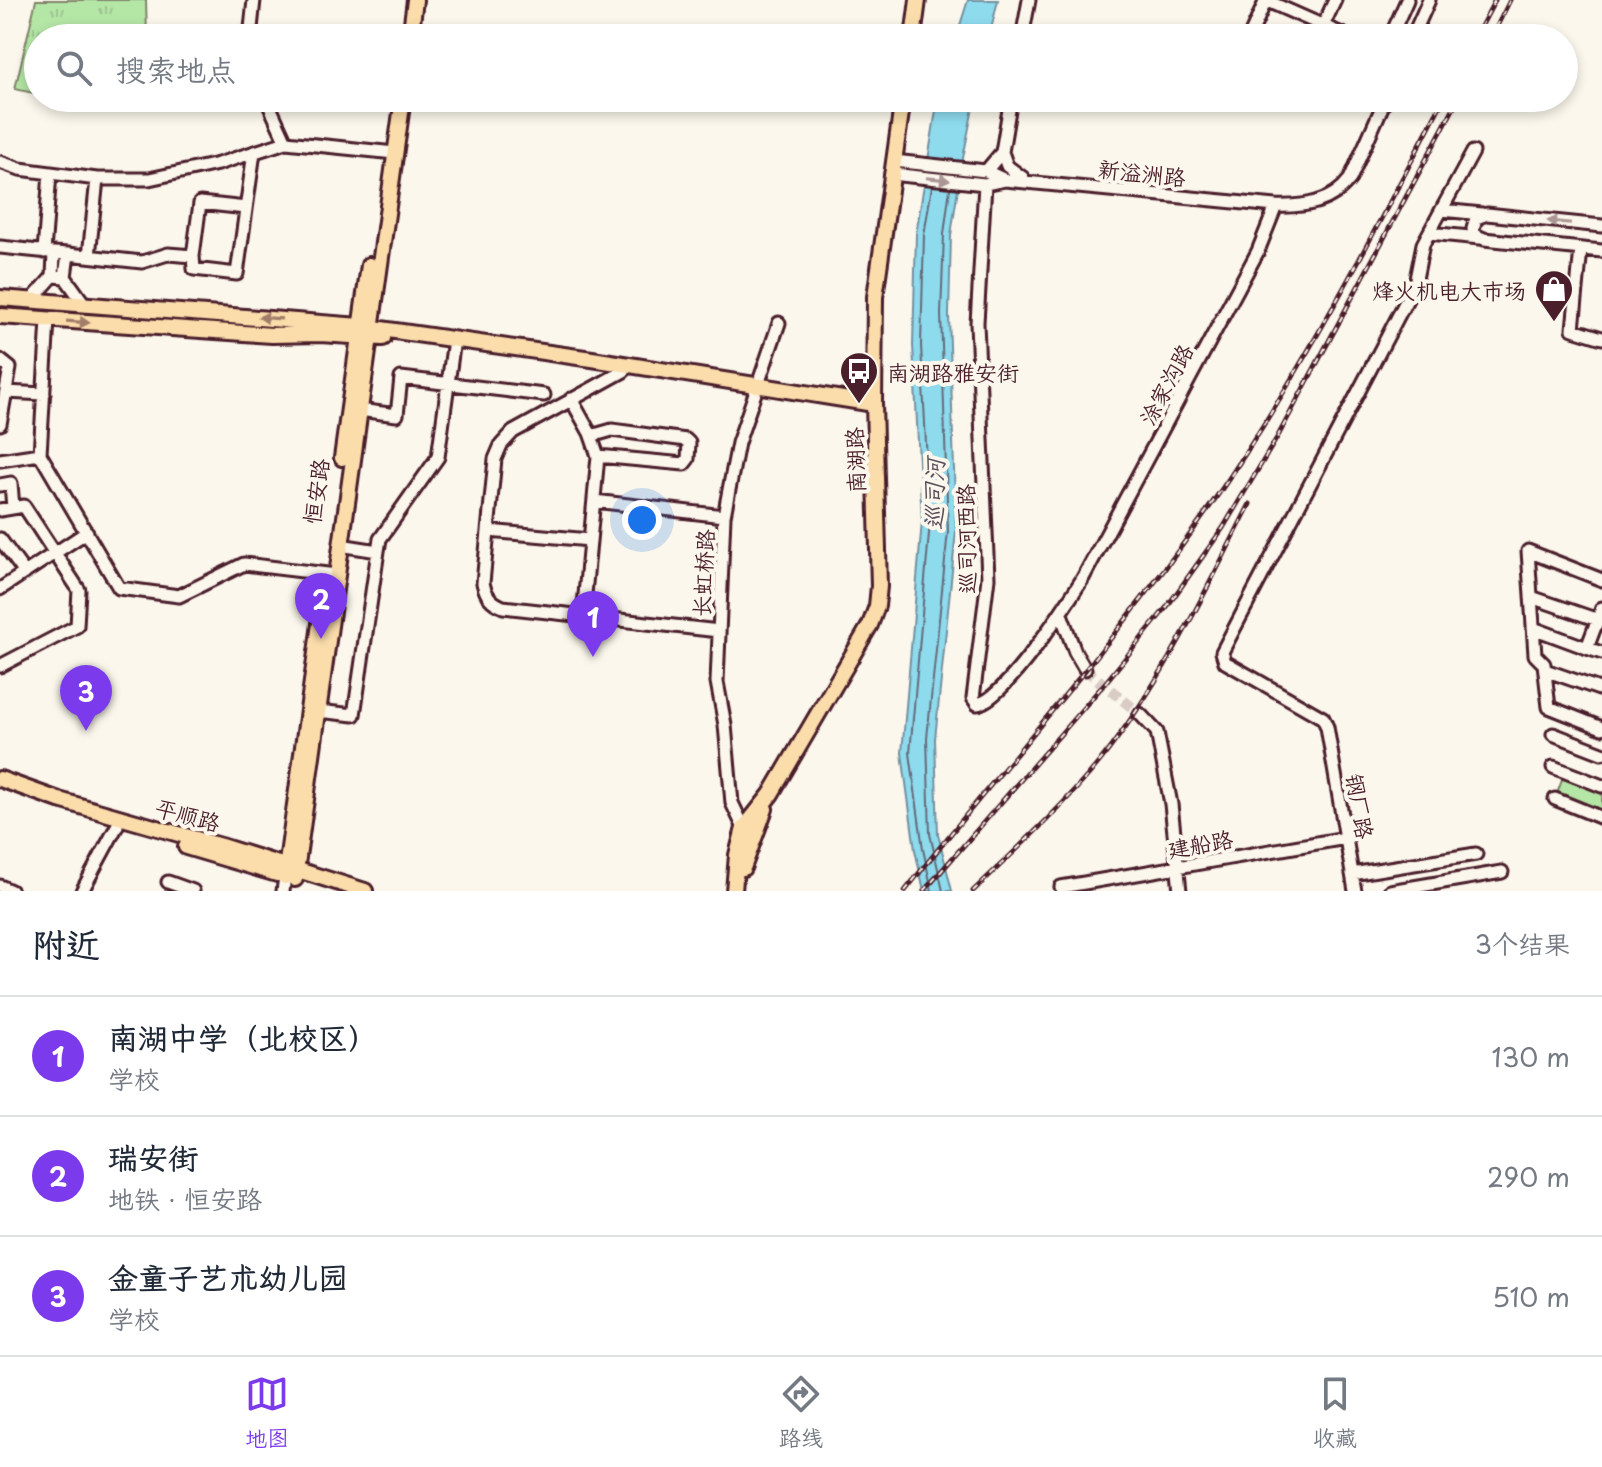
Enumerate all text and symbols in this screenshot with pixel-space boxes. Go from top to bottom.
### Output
search box [24,24,1578,112]
icon: search [52,46,96,90]
text: 搜索地点 [116,46,236,91]
street label: 新溢洲路 [1097,151,1187,193]
one-way arrow [926,173,951,186]
one-way arrow [1546,215,1571,228]
shop icon: 烽火机电大市场 [1533,268,1575,323]
place label: 烽火机电大市场 [1372,273,1526,306]
one-way arrow [257,312,282,325]
one-way arrow [66,316,91,329]
street label: 涂家沟路 [1130,337,1200,431]
bus stop icon: 南湖路雅安街 [838,350,880,405]
place label: 南湖路雅安街 [887,355,1019,388]
street label: 南湖路 [836,426,872,494]
water label: 巡司河 [914,454,952,530]
street label: 恒安路 [294,456,336,526]
street label: 巡司河西路 [948,484,982,594]
your location [622,500,662,540]
street label: 长虹桥路 [683,528,721,618]
pin: 2 [295,573,347,639]
pin: 1 [567,591,619,657]
pin: 3 [60,665,112,731]
street label: 钢厂路 [1339,771,1383,841]
street label: 平顺路 [152,790,224,838]
street label: 建船路 [1165,821,1235,865]
text: 附近 [32,917,100,969]
text: 3个结果 [1475,924,1570,963]
text: 南湖中学（北校区） [108,1014,378,1059]
text: 1 [52,1037,64,1076]
text: 130 m [1491,1037,1570,1076]
text: 学校 [108,1059,160,1098]
text: 瑞安街 [108,1134,198,1179]
text: 2 [49,1157,67,1196]
text: 290 m [1487,1157,1570,1196]
text: 地铁 · 恒安路 [108,1179,262,1218]
text: 金童子艺术幼儿园 [108,1254,348,1299]
text: 3 [49,1277,67,1316]
text: 510 m [1492,1277,1570,1316]
text: 学校 [108,1299,160,1338]
tab: 地图 [245,1372,289,1453]
tab: 路线 [779,1372,823,1453]
tab: 收藏 [1313,1372,1357,1453]

